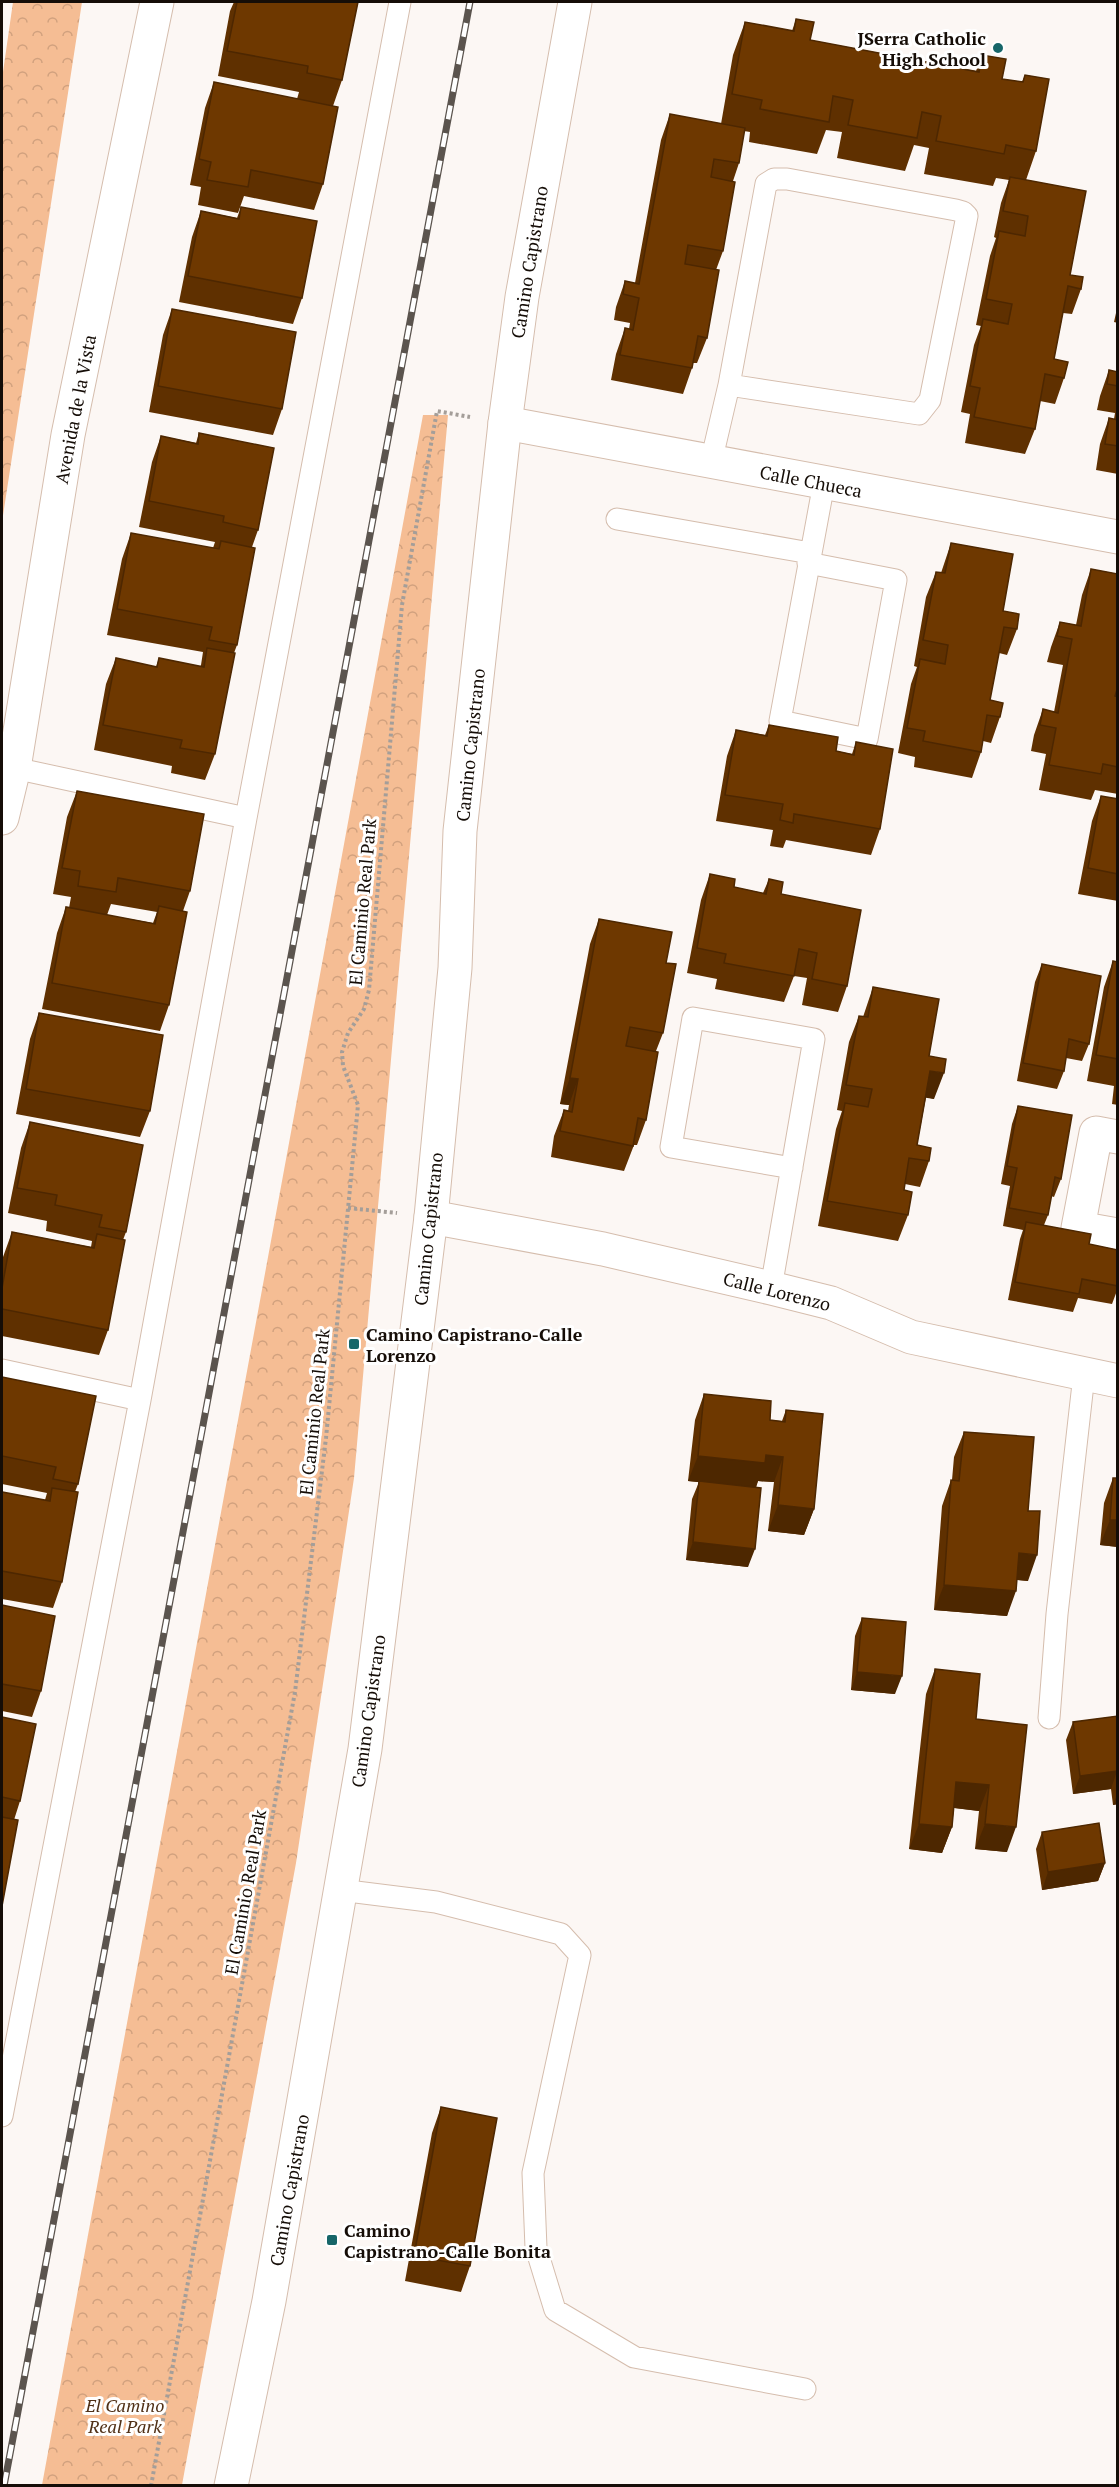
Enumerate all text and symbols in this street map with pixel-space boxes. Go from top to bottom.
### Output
place label: JSerra Catholic High School [857,26,986,71]
marker: JSerra Catholic High School [991,41,1005,55]
street label: Camino Capistrano [505,184,553,340]
street label: Avenida de la Vista [49,332,101,486]
street label: Calle Chueca [758,459,864,503]
street label: Camino Capistrano [450,667,490,823]
street label: El Caminio Real Park [343,817,381,986]
street label: Camino Capistrano [408,1151,448,1307]
street label: Calle Lorenzo [721,1266,833,1316]
place label: Camino Capistrano-Calle Lorenzo [366,1322,583,1367]
street label: El Caminio Real Park [293,1327,335,1496]
marker: Camino Capistrano-Calle Lorenzo [347,1337,361,1351]
street label: Camino Capistrano [345,1633,391,1789]
street label: El Caminio Real Park [219,1807,271,1977]
street label: Camino Capistrano [264,2112,314,2268]
place label: Camino Capistrano-Calle Bonita [344,2218,551,2263]
marker: Camino Capistrano-Calle Bonita [325,2233,339,2247]
park label: El Camino Real Park [85,2393,164,2438]

